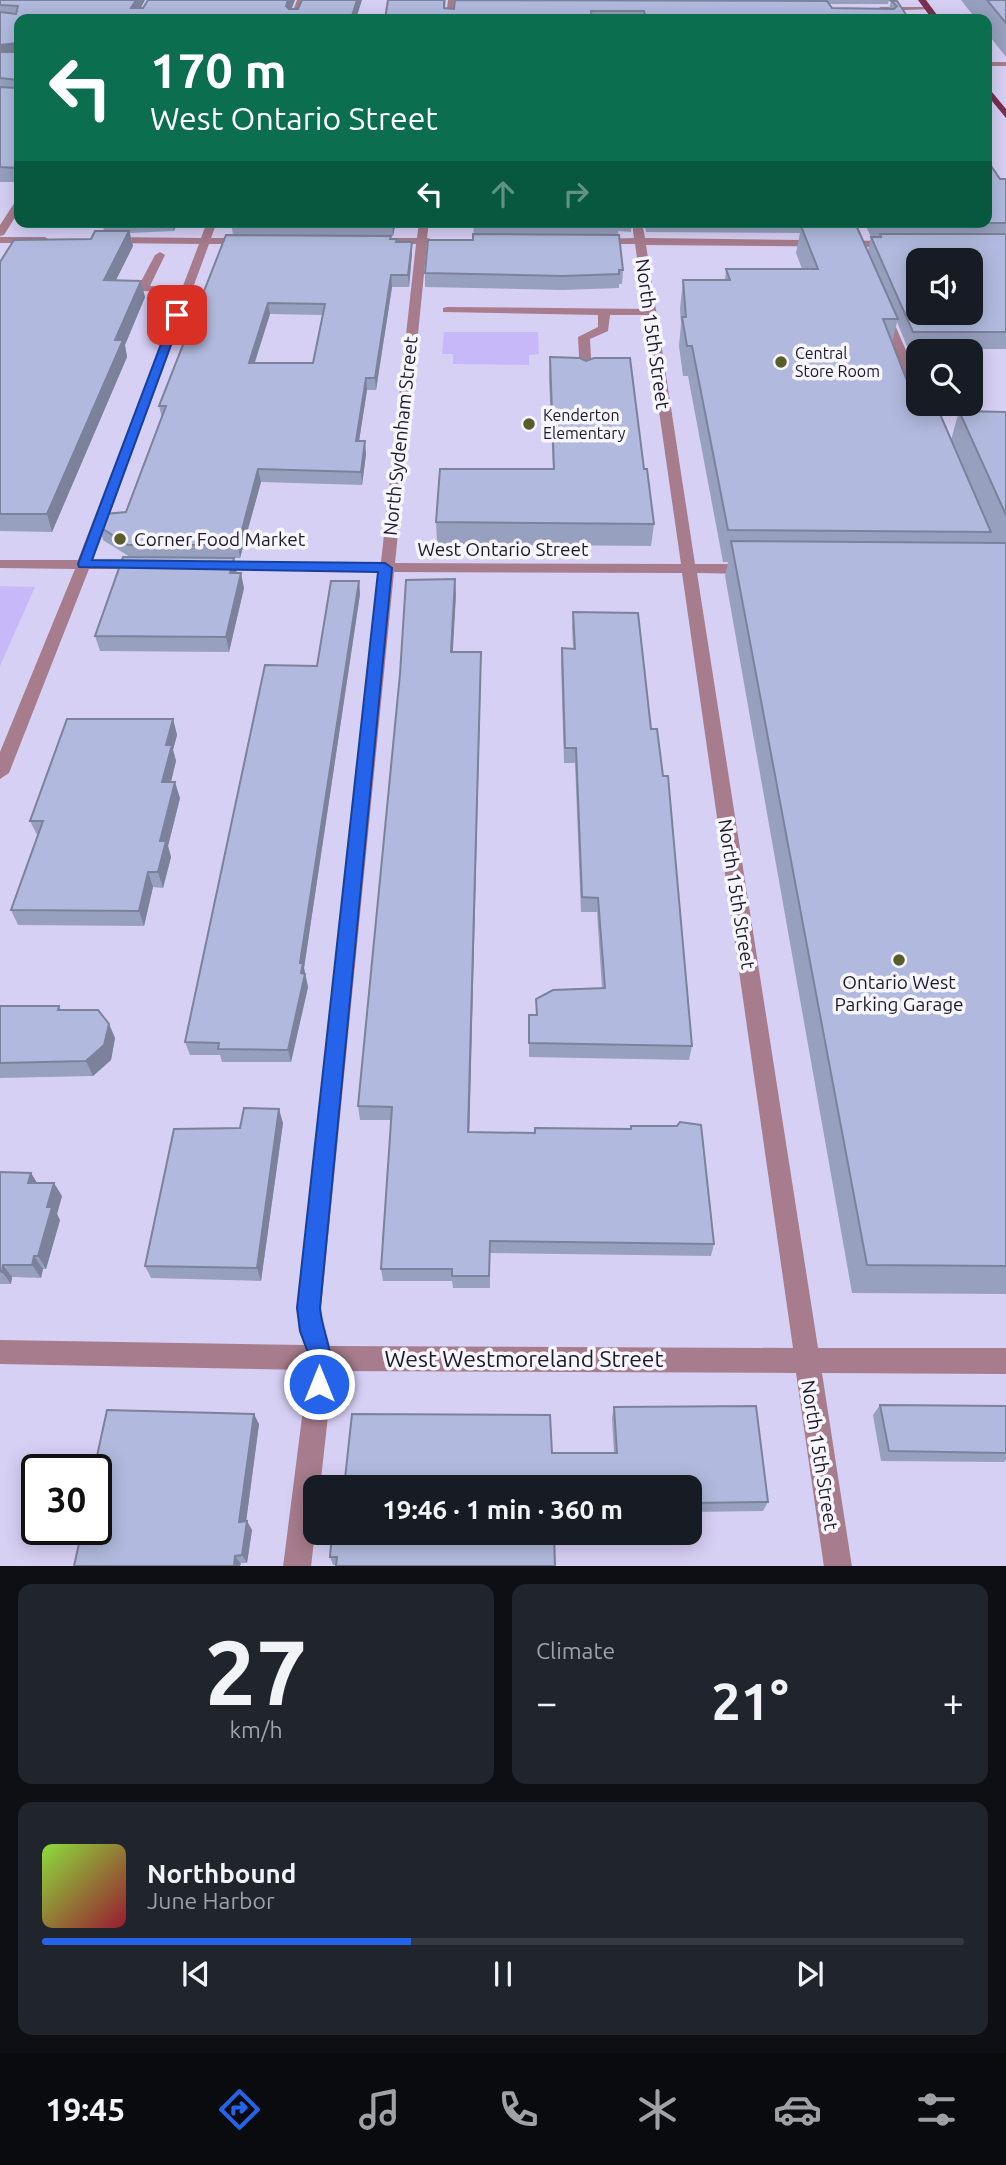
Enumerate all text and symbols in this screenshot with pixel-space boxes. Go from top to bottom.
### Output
icon: left [35,42,126,133]
text: 170 m [150,42,287,97]
text: West Ontario Street [150,100,438,136]
icon: left [411,175,449,213]
icon: ahead [484,175,522,213]
icon: right [557,175,595,213]
map controls [906,248,983,416]
button: sound [906,248,983,325]
street label: North 15th Street [632,257,675,411]
pin [147,285,207,345]
icon: arrive [158,296,196,334]
street label: North Sydenham Street [379,335,421,537]
button: search [906,339,983,416]
place label: Central Store Room [795,344,880,380]
marker: Central Store Room [773,354,789,370]
place label: Kenderton Elementary [543,406,626,442]
marker: Kenderton Elementary [521,416,537,432]
place label: Corner Food Market [134,528,306,550]
marker: Corner Food Market [112,531,128,547]
street label: West Ontario Street [418,538,589,560]
street label: North 15th Street [714,817,760,971]
marker: Ontario West Parking Garage [891,952,907,968]
place label: Ontario West Parking Garage [834,971,964,1015]
street label: West Westmoreland Street [384,1346,664,1371]
position arrow [282,1347,356,1421]
street label: North 15th Street [797,1378,843,1532]
speed limit sign: 30 [21,1454,112,1545]
text: 19:46 · 1 min · 360 m [382,1495,623,1524]
text: 27 [205,1620,307,1722]
text: Climate [536,1638,615,1663]
text: 21° [711,1672,789,1730]
text: − [536,1681,557,1723]
text: + [943,1681,964,1723]
text: km/h [229,1717,283,1742]
text: Northbound [147,1859,296,1888]
text: June Harbor [147,1888,275,1913]
icon: previous [177,1955,215,1993]
icon: pause [484,1955,522,1993]
icon: next [791,1955,829,1993]
icon: directions [215,2085,264,2134]
icon: music [355,2085,404,2134]
icon: phone [494,2085,543,2134]
icon: climate [633,2085,682,2134]
icon: car [773,2085,822,2134]
icon: filters [912,2085,961,2134]
text: 19:45 [45,2091,125,2127]

